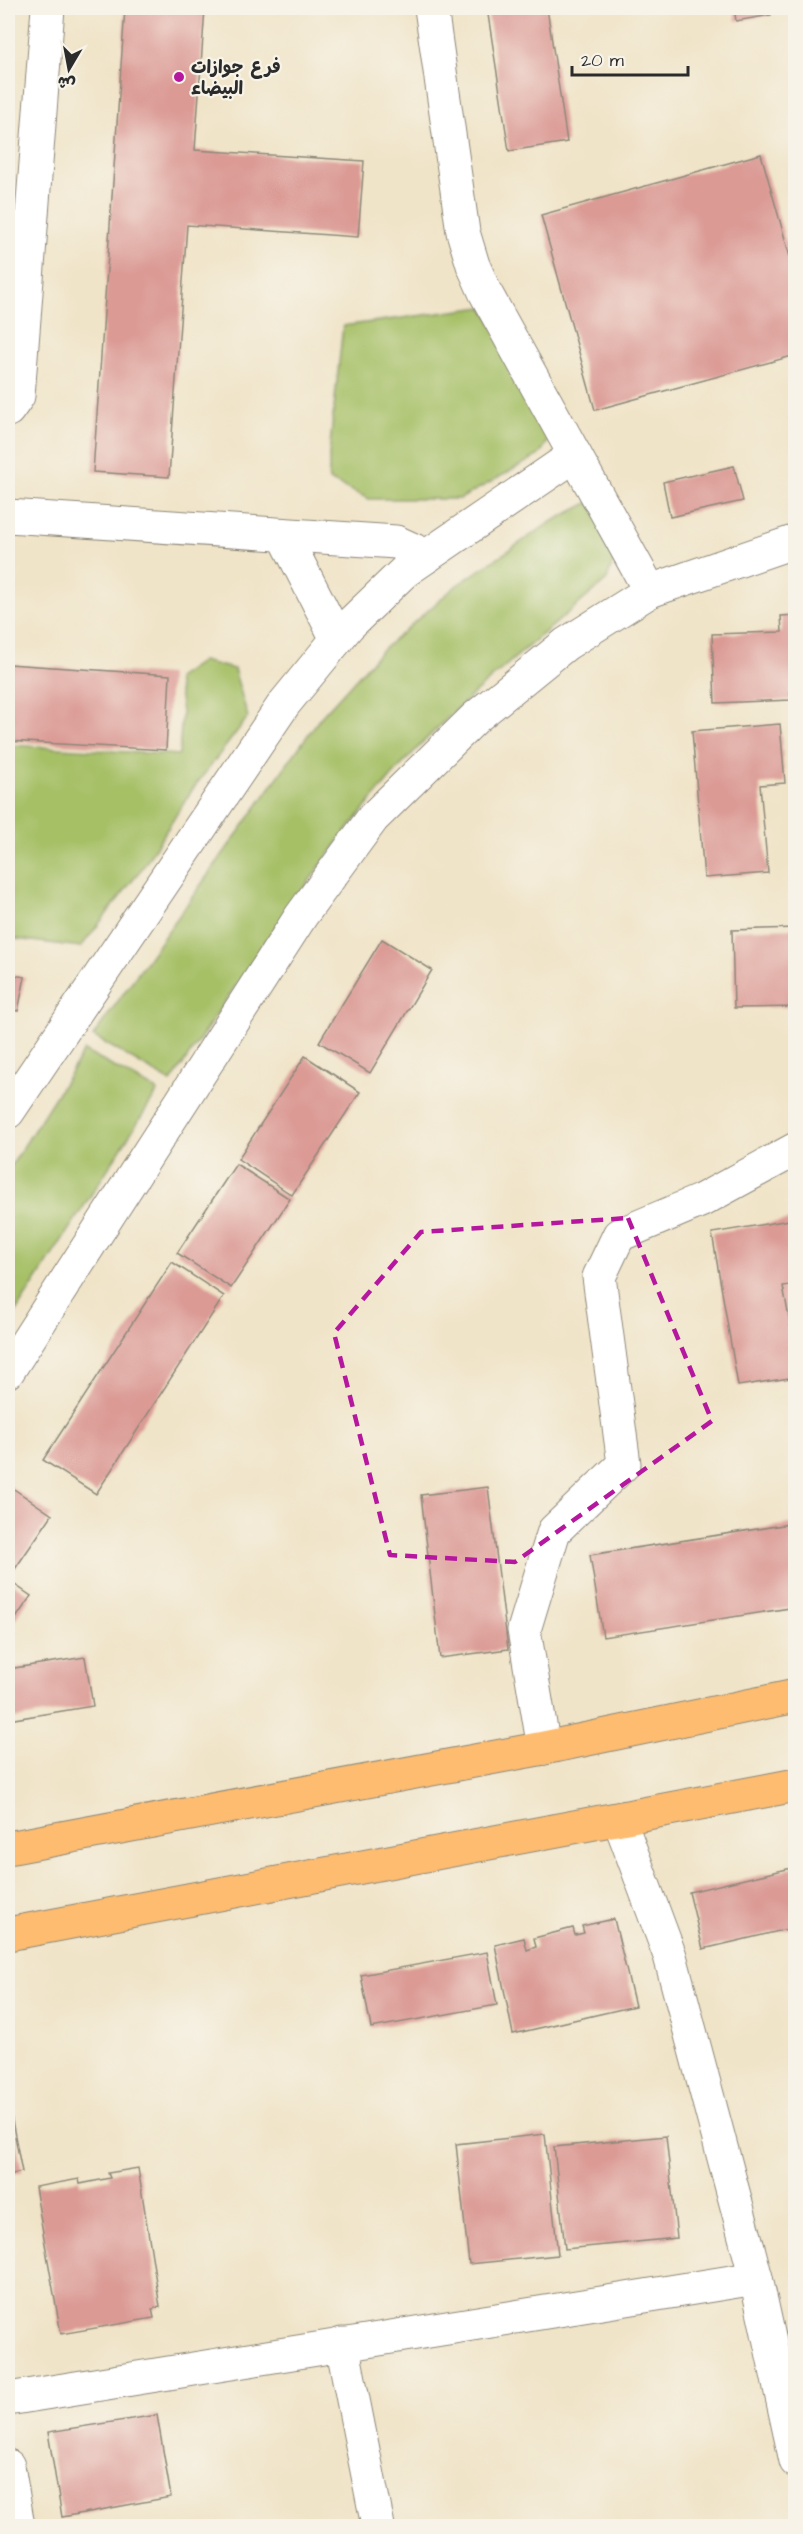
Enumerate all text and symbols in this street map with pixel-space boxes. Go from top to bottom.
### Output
north arrow [39,39,99,99]
scale bar [572,39,688,77]
text: 20 m [581,48,624,73]
place label: فرع جوازات البيضاء [191,55,281,101]
text: ش [56,70,77,95]
marker: فرع جوازات البيضاء [172,70,186,84]

